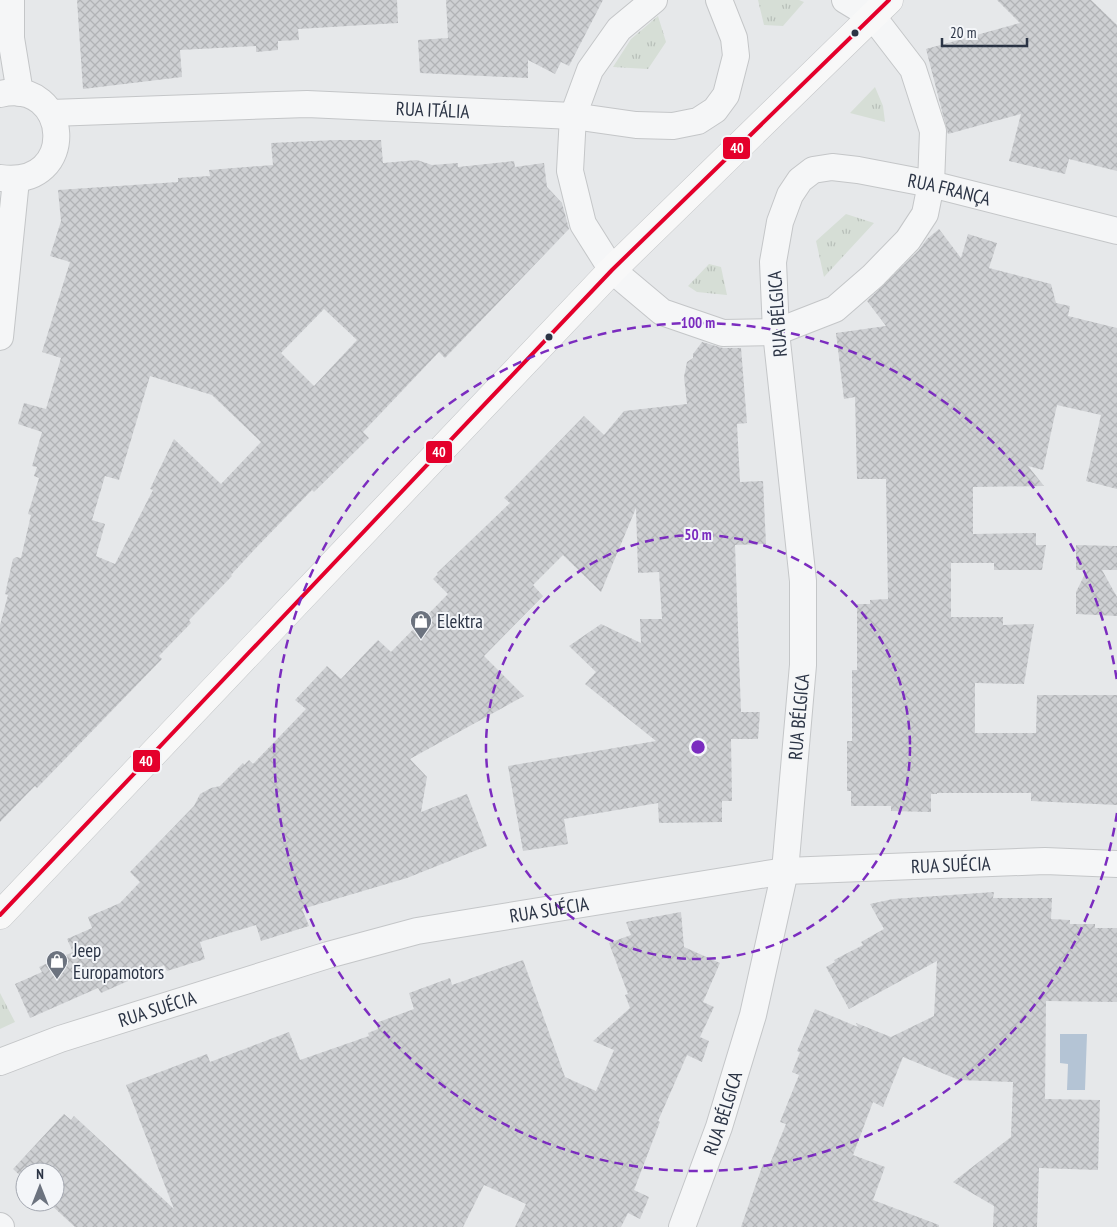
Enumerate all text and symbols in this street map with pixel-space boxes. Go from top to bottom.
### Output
scale bar [942,15,1027,47]
text: 20 m [950,23,976,42]
unlabelled marker [850,28,860,38]
street label: RUA ITÁLIA [395,96,470,123]
line badge: 40 [722,136,751,160]
text: 40 [730,139,744,157]
street label: RUA FRANÇA [906,168,993,211]
street label: RUA BÉLGICA [762,270,792,358]
text: 100 m [681,313,715,332]
unlabelled marker [544,332,554,342]
line badge: 40 [425,440,453,464]
text: 40 [432,443,446,461]
text: 50 m [684,525,712,544]
shop icon: Elektra [409,609,433,640]
place label: Elektra [437,609,483,633]
street label: RUA BÉLGICA [783,673,814,761]
centre of rings [689,738,707,756]
line badge: 40 [132,749,161,773]
text: 40 [139,752,153,770]
street label: RUA SUÉCIA [910,851,991,878]
street label: RUA SUÉCIA [508,891,590,928]
place label: Jeep Europamotors [72,938,164,984]
shop icon: Jeep Europamotors [45,949,69,980]
street label: RUA SUÉCIA [115,985,199,1032]
street label: RUA BÉLGICA [698,1068,747,1158]
north arrow [15,1162,65,1212]
text: N [36,1165,44,1183]

